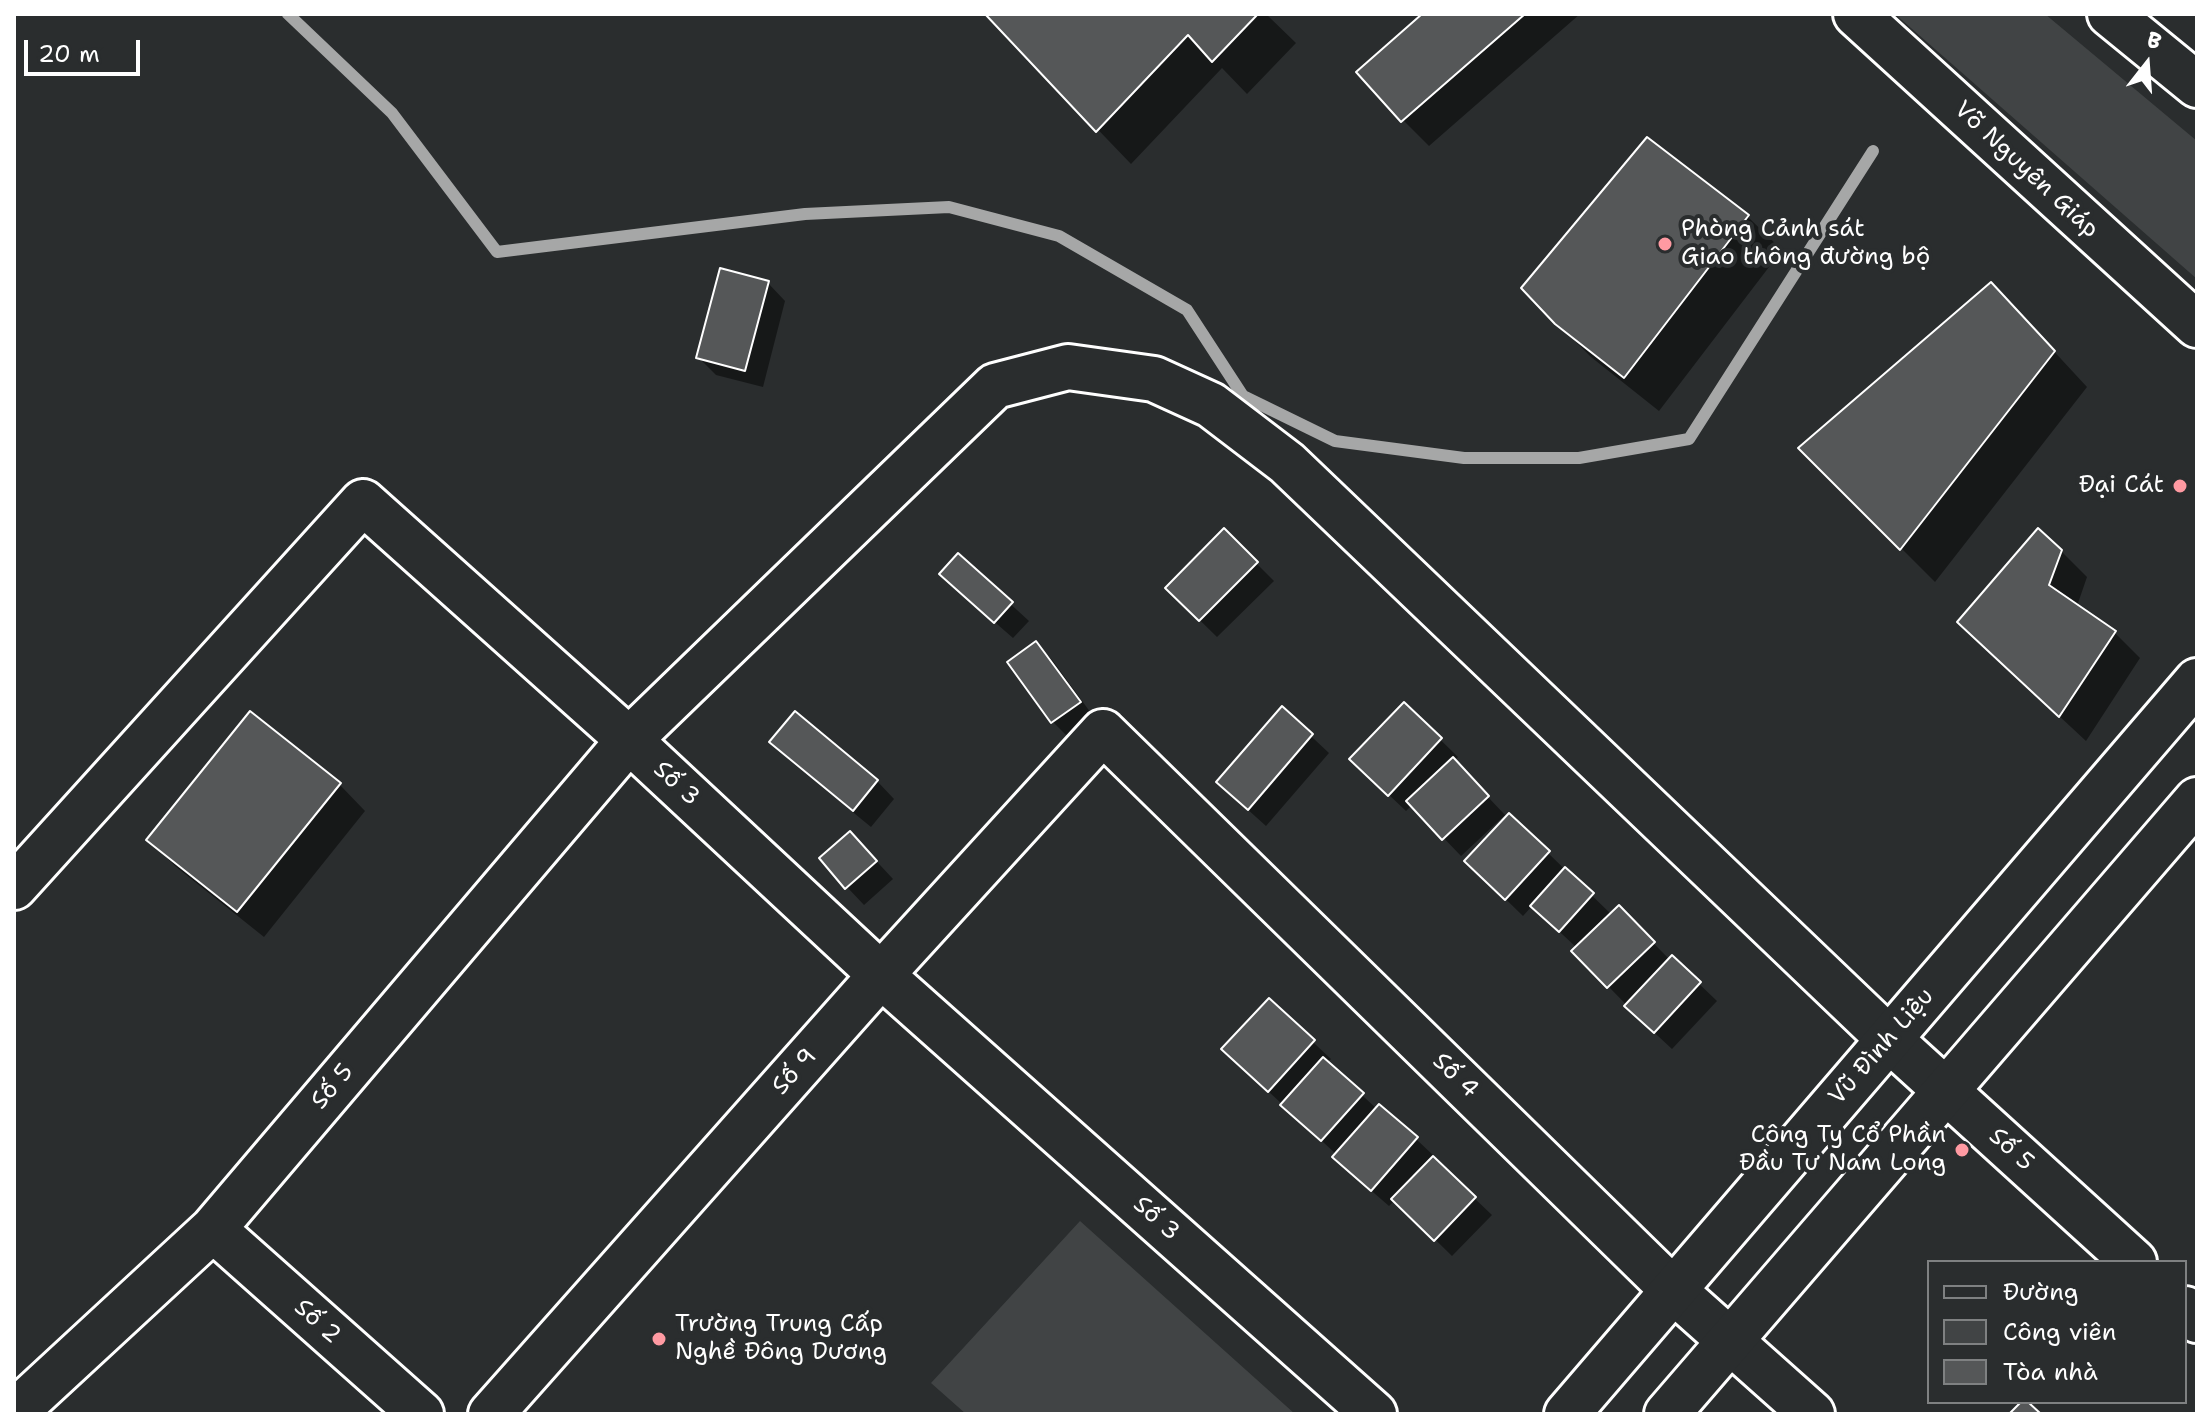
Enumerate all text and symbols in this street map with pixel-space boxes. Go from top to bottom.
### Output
scale bar [28,24,144,74]
north arrow [2107,24,2187,104]
text: B [2143,25,2165,56]
text: 20 m [38,38,100,70]
street label: Võ Nguyên Giáp [1948,96,2104,244]
place label: Phòng Cảnh sát Giao thông đường bộ [1681,216,1930,272]
marker: Phòng Cảnh sát Giao thông đường bộ [1656,235,1674,253]
place label: Đại Cát [2079,472,2164,500]
marker: Đại Cát [2171,477,2189,495]
street label: Số 3 [647,756,705,812]
street label: Vũ Đình Liệu [1824,983,1940,1111]
street label: Số 9 [767,1043,823,1101]
street label: Số 4 [1426,1047,1484,1105]
street label: Số 5 [306,1058,360,1116]
place label: Công Ty Cổ Phần Đầu Tư Nam Long [1739,1122,1946,1178]
street label: Số 5 [1983,1122,2039,1178]
marker: Công Ty Cổ Phần Đầu Tư Nam Long [1953,1141,1971,1159]
street label: Số 3 [1127,1191,1185,1247]
legend [1927,1260,2187,1404]
text: Đường [2003,1276,2078,1308]
street label: Số 2 [288,1294,346,1350]
place label: Trường Trung Cấp Nghề Đông Dương [675,1311,887,1367]
text: Công viên [2003,1316,2116,1348]
marker: Trường Trung Cấp Nghề Đông Dương [650,1330,668,1348]
text: Tòa nhà [2003,1356,2098,1388]

